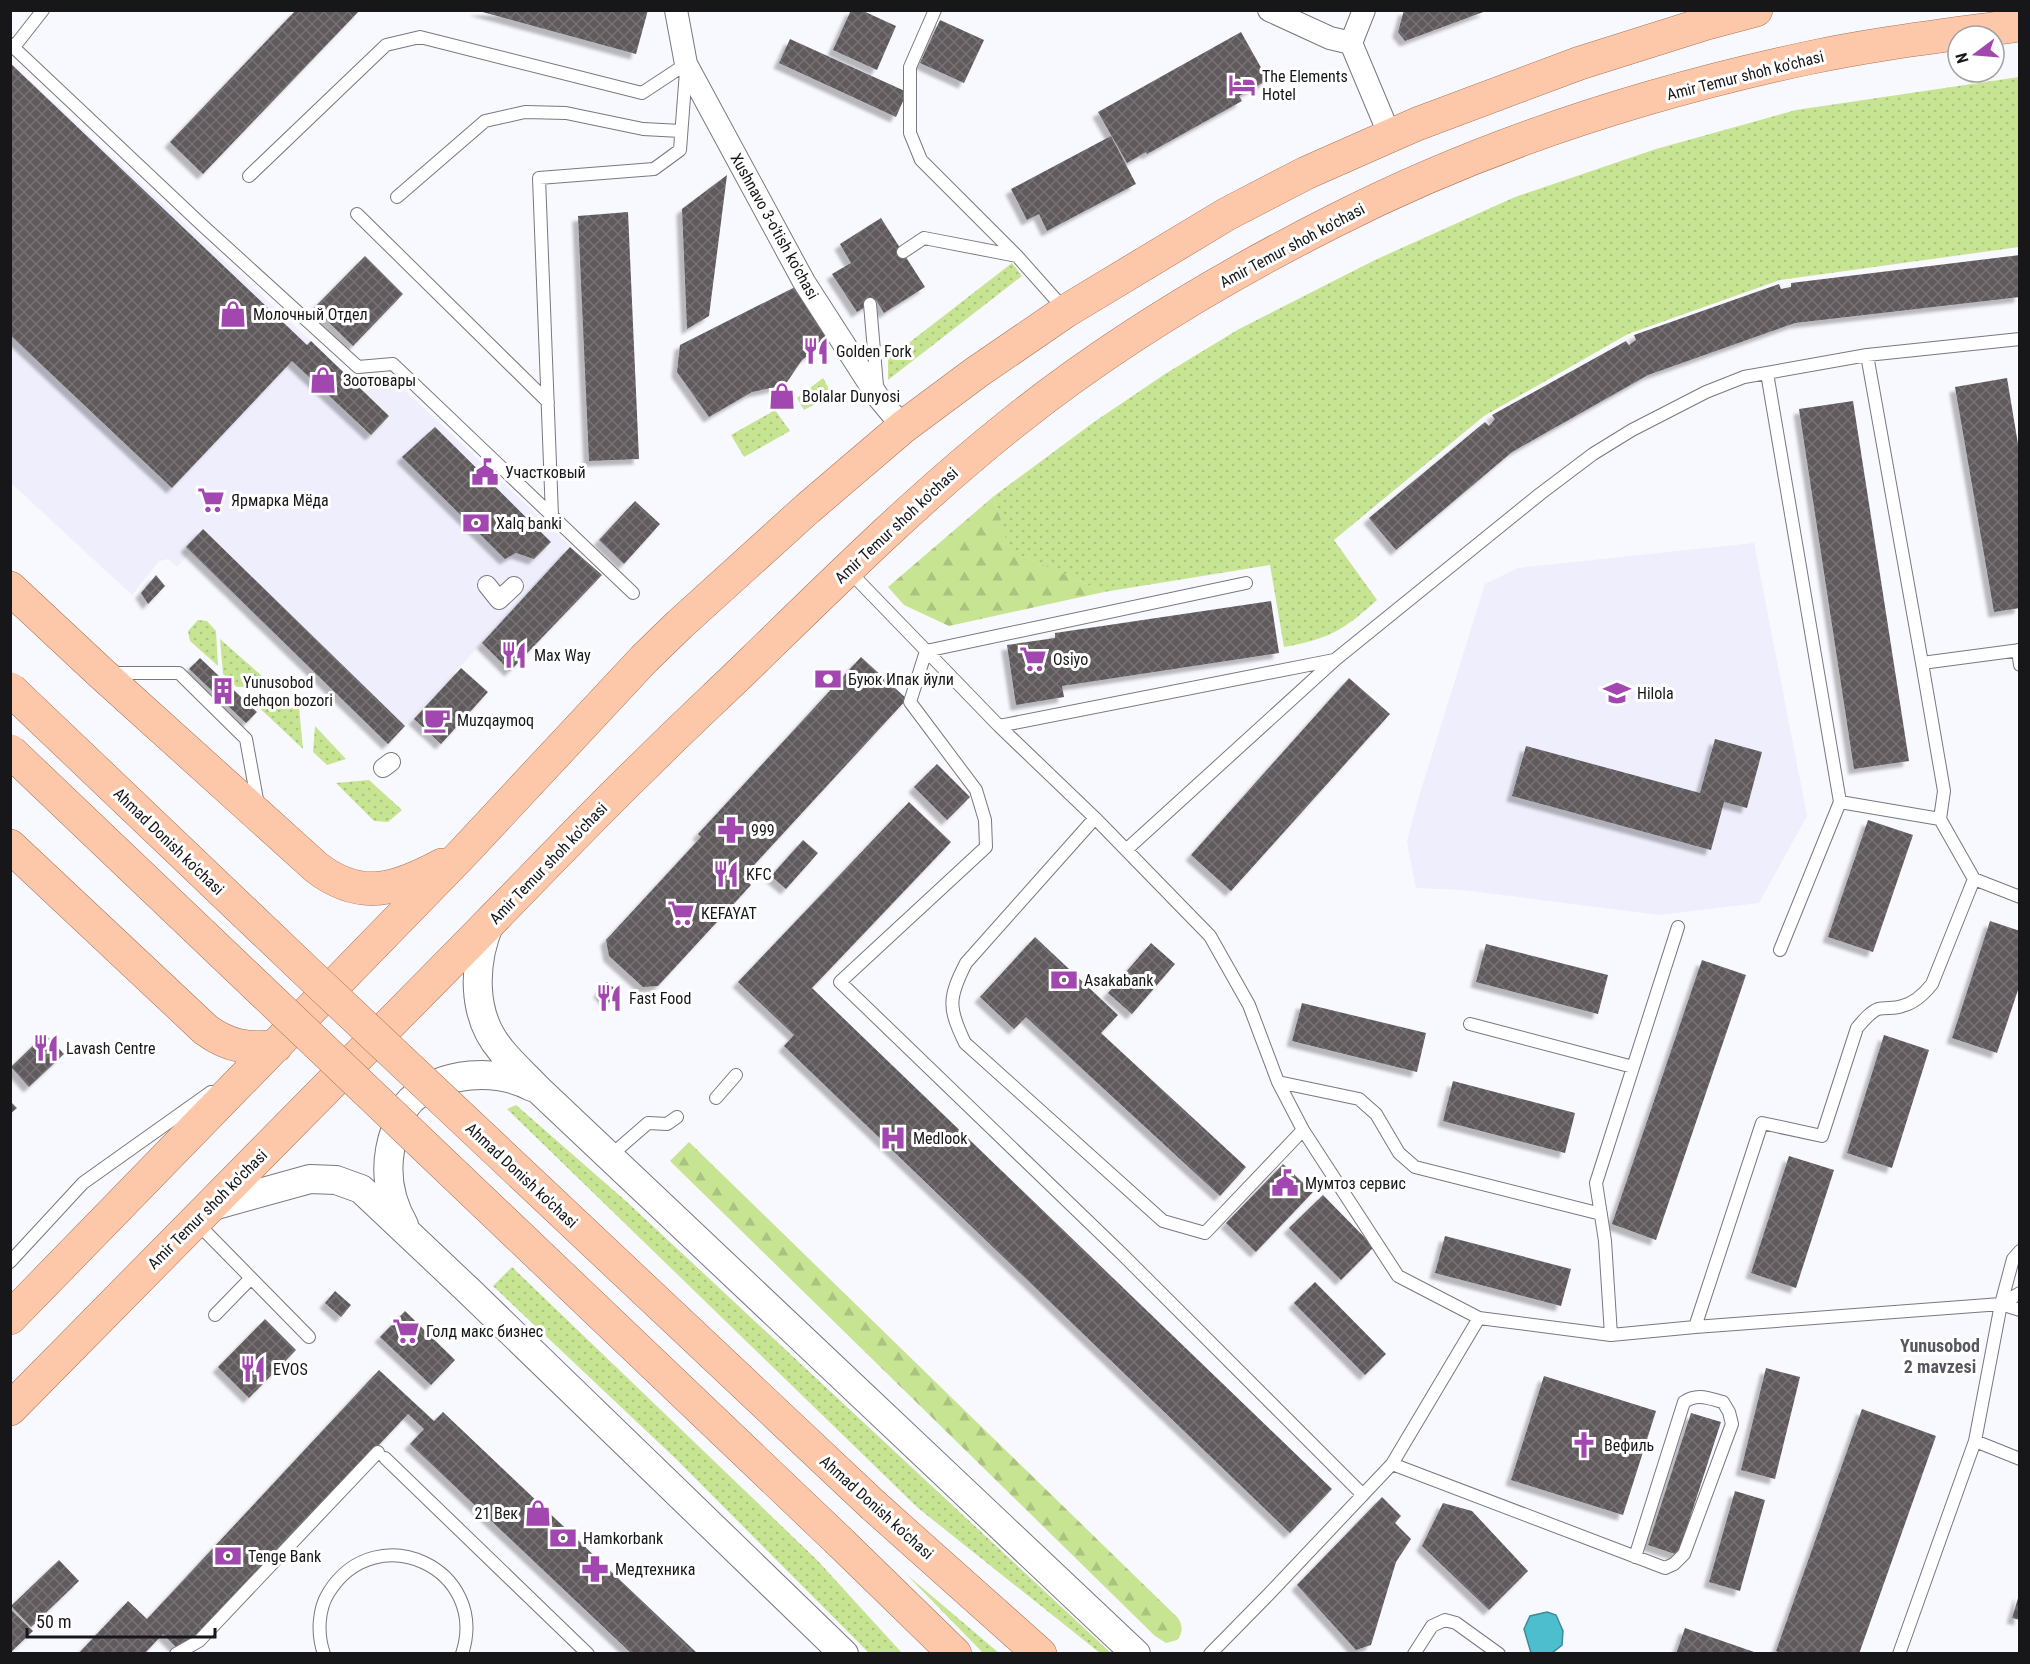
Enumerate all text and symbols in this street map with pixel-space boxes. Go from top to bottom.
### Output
north arrow [1946,24,2006,84]
street label: Amir Temur shoh ko'chasi [1665,47,1826,104]
text: N [1952,51,1973,65]
place label: The Elements Hotel [1262,67,1348,104]
hotel icon: The Elements Hotel [1227,70,1257,100]
street label: Xushnavo 3-o'tish ko'chasi [726,150,823,303]
street label: Amir Temur shoh ko'chasi [1217,199,1368,292]
shop icon: Молочный Отдел [218,299,248,329]
place label: Молочный Отдел [253,305,368,324]
restaurant icon: Golden Fork [801,336,831,366]
place label: Golden Fork [836,342,912,361]
shop icon: Зоотовары [308,365,338,395]
place label: Зоотовары [343,371,416,390]
shop icon: Bolalar Dunyosi [767,381,797,411]
place label: Bolalar Dunyosi [802,387,900,406]
public building icon: Участковый [470,457,500,487]
place label: Участковый [505,463,586,482]
street label: Amir Temur shoh ko'chasi [831,463,962,587]
supermarket icon: Ярмарка Мёда [196,485,226,515]
place label: Ярмарка Мёда [231,491,329,510]
bank icon: Xalq banki [461,508,491,538]
place label: Xalq banki [496,514,562,533]
restaurant icon: Max Way [499,640,529,670]
supermarket icon: Osiyo [1018,644,1048,674]
place label: Max Way [534,646,591,665]
place label: Osiyo [1053,650,1088,669]
bank icon: Буюк Ипак йули [813,664,843,694]
place label: Буюк Ипак йули [848,670,954,689]
place label: Yunusobod dehqon bozori [243,673,333,710]
building icon: Yunusobod dehqon bozori [208,676,238,706]
school or university icon: Hilola [1602,678,1632,708]
place label: Hilola [1637,684,1674,703]
cafe icon: Muzqaymoq [422,705,452,735]
place label: Muzqaymoq [457,711,534,730]
street label: Ahmad Donish ko'chasi [110,784,228,899]
street label: Amir Temur shoh ko'chasi [486,799,611,928]
pharmacy icon: 999 [716,815,746,845]
place label: 999 [751,821,775,840]
restaurant icon: KFC [711,859,741,889]
place label: KFC [746,865,772,884]
supermarket icon: KEFAYAT [666,898,696,928]
place label: KEFAYAT [701,904,757,923]
bank icon: Asakabank [1049,965,1079,995]
place label: Asakabank [1084,971,1154,990]
restaurant icon: Fast Food [594,983,624,1013]
place label: Fast Food [629,989,691,1008]
restaurant icon: Lavash Centre [31,1033,61,1063]
place label: Lavash Centre [66,1039,156,1058]
street label: Ahmad Donish ko'chasi [462,1119,581,1232]
hospital icon: Medlook [878,1123,908,1153]
place label: Medlook [913,1129,968,1148]
street label: Amir Temur shoh ko'chasi [144,1146,271,1273]
public building icon: Мумтоз сервис [1270,1168,1300,1198]
place label: Мумтоз сервис [1305,1174,1406,1193]
supermarket icon: Голд макс бизнес [391,1316,421,1346]
place label: Голд макс бизнес [426,1322,543,1341]
district label: Yunusobod 2 mavzesi [1900,1335,1980,1377]
restaurant icon: EVOS [238,1354,268,1384]
place label: EVOS [273,1360,308,1379]
church icon: Вефиль [1569,1430,1599,1460]
place label: Вефиль [1604,1436,1654,1455]
street label: Ahmad Donish ko'chasi [816,1452,937,1563]
shop icon: 21 Век [523,1498,553,1528]
place label: 21 Век [475,1504,518,1523]
bank icon: Hamkorbank [548,1523,578,1553]
place label: Hamkorbank [583,1529,664,1548]
bank icon: Tenge Bank [213,1541,243,1571]
place label: Tenge Bank [248,1547,322,1566]
pharmacy icon: Медтехника [580,1554,610,1584]
place label: Медтехника [615,1560,695,1579]
scale bar [27,1601,214,1639]
text: 50 m [36,1611,71,1632]

